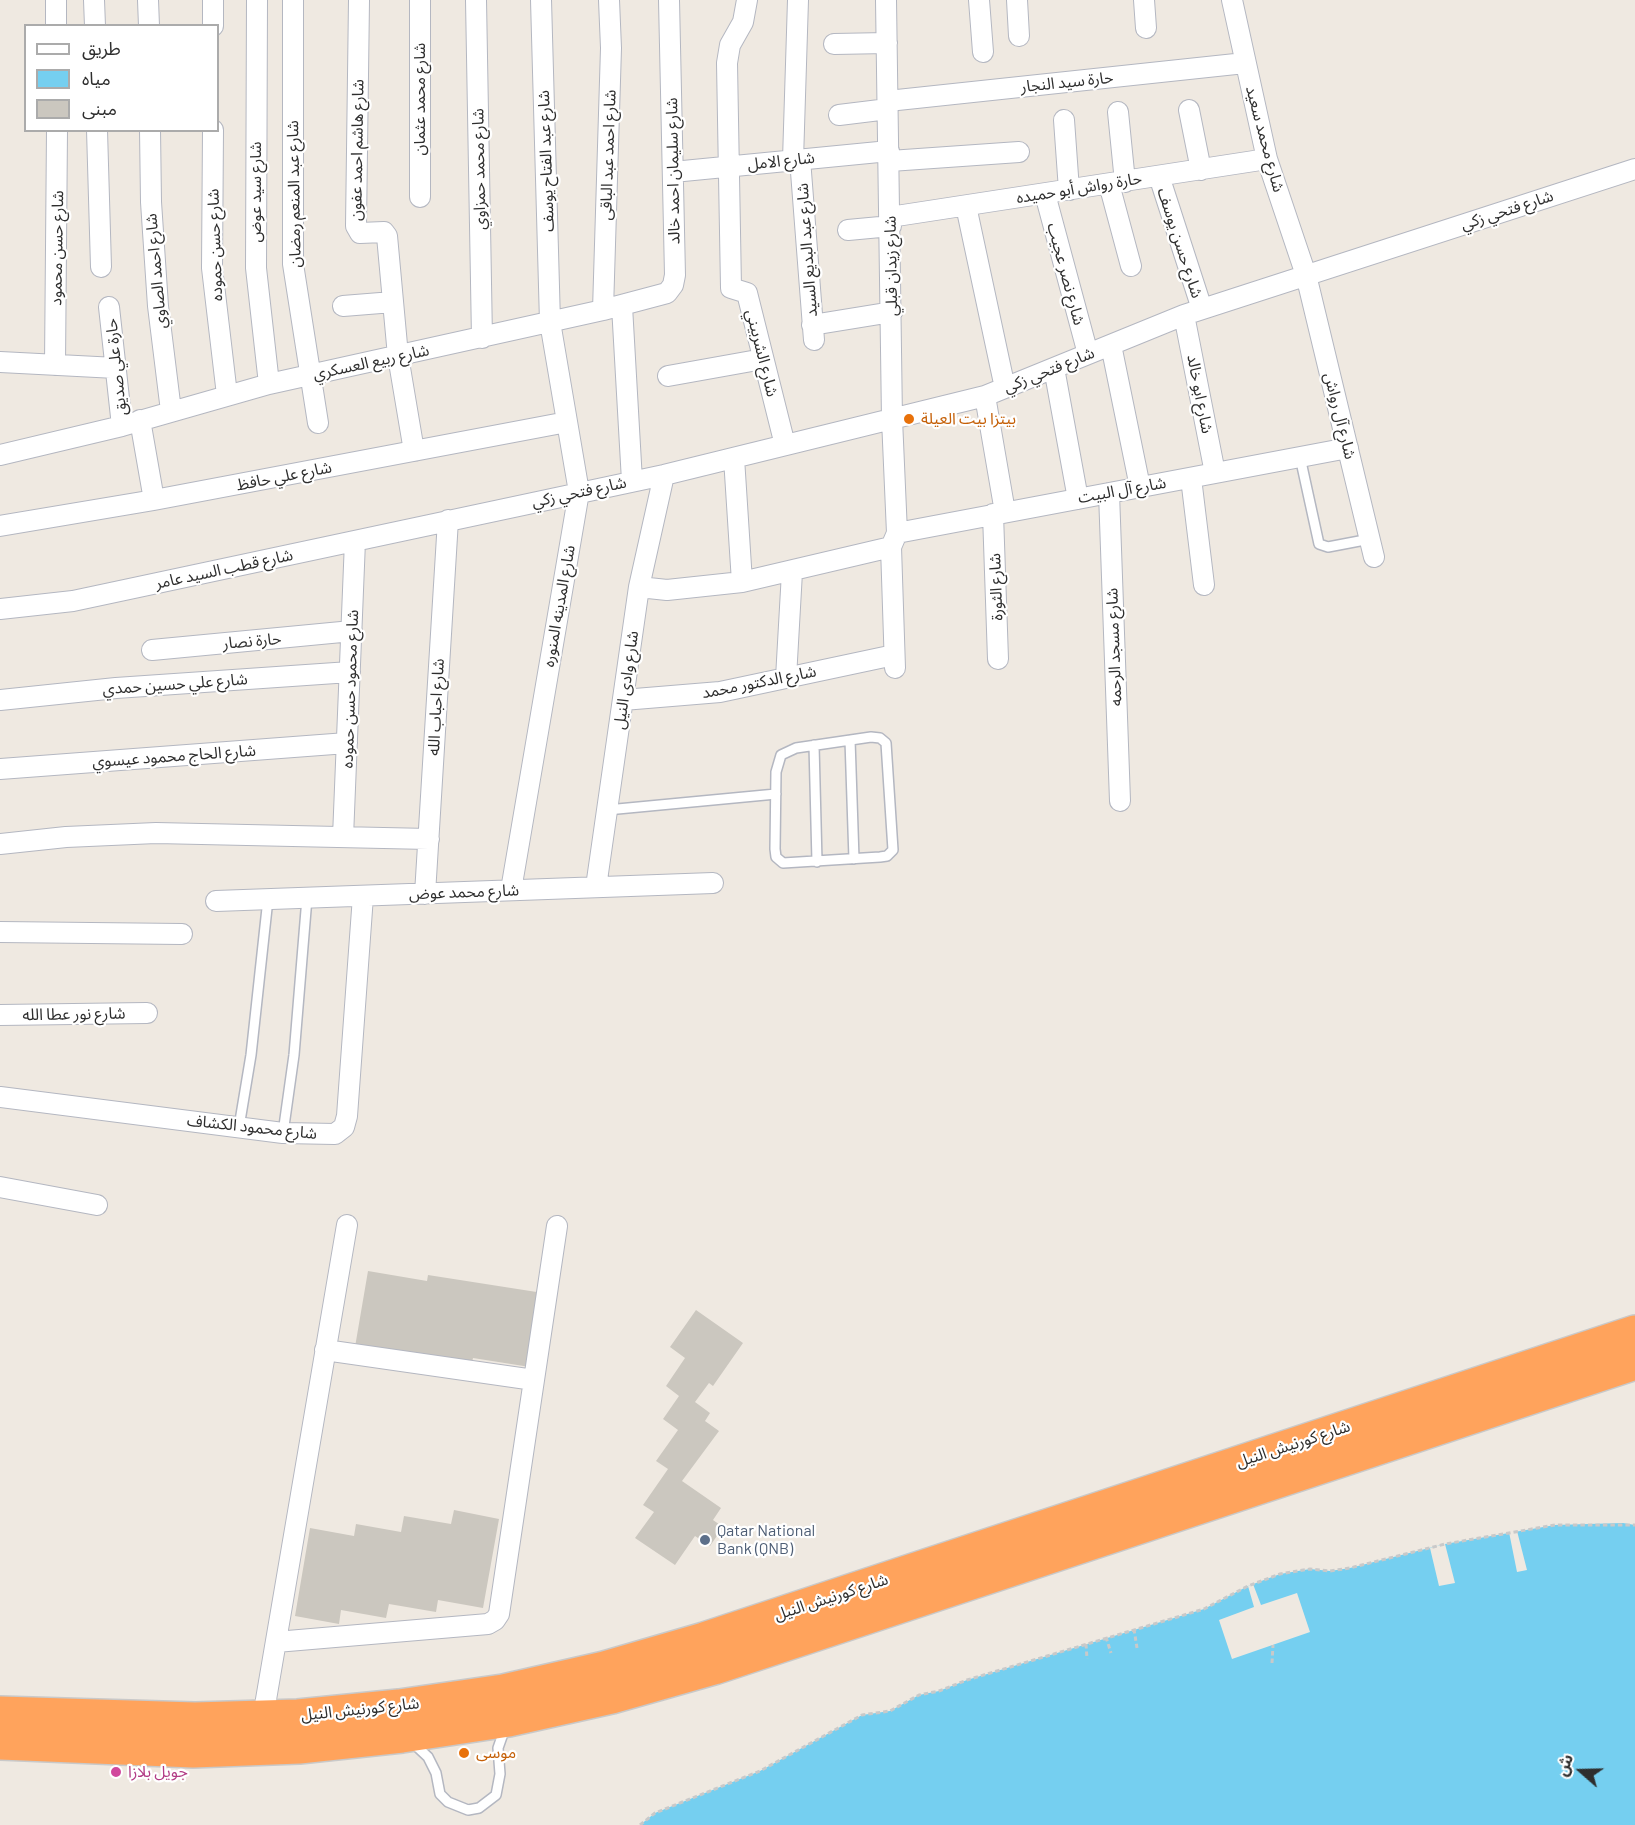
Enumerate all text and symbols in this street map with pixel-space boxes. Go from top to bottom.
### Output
legend [24,24,219,132]
text: طريق [82,37,121,59]
street label: شارع محمد عثمان [410,43,430,155]
text: مياه [82,67,111,89]
street label: حارة سيد النجار [1020,68,1114,96]
street label: شارع هاشم احمد عفون [346,79,368,221]
street label: شارع محمد سعيد [1242,84,1288,194]
street label: شارع احمد عبد الباقى [596,89,620,221]
street label: شارع عبد الفتاح يوسف [534,90,558,232]
text: مبنى [82,97,117,119]
street label: شارع سليمان احمد خالد [662,97,684,245]
street label: شارع محمد حمزاوي [468,108,490,230]
street label: شارع عبد المنعم رمضان [283,120,305,268]
street label: شارع سيد عوض [246,141,266,243]
street label: شارع الامل [746,148,816,174]
street label: حارة رواش أبو حميده [1015,169,1143,207]
street label: شارع عبد البديع السيد [793,182,821,318]
street label: شارع حسن يوسف [1153,185,1207,301]
street label: شارع فتحي زكي [1458,186,1556,234]
street label: شارع حسن حموده [203,188,227,302]
street label: شارع حسن محمود [46,190,68,306]
street label: شارع احمد الصاوي [141,213,171,329]
street label: شارع زيدان قبلي [881,216,901,316]
street label: شارع نصر عجيب [1043,221,1089,327]
street label: شارع الشربيني [742,307,782,399]
street label: حارة علي صديق [101,318,131,416]
street label: شارع ربيع العسكري [311,340,431,384]
street label: شارع فتحي زكي [1001,343,1097,397]
street label: شارع ابو خالد [1183,353,1217,435]
street label: شارع آل رواش [1320,371,1360,461]
place label: بيتزا بيت العيلة [921,409,1016,429]
marker: بيتزا بيت العيلة [902,412,916,426]
street label: شارع علي حافظ [235,457,333,495]
street label: شارع فتحي زكي [530,473,628,511]
street label: شارع آل البيت [1076,473,1168,507]
street label: شارع المدينه المنوره [539,544,579,668]
street label: شارع قطب السيد عامر [153,545,295,593]
street label: شارع الثورة [985,553,1007,621]
street label: شارع مسجد الرحمه [1102,588,1126,706]
street label: شارع محمود حسن حموده [338,609,362,769]
street label: حارة نصار [222,629,282,653]
street label: شارع وادى النيل [610,629,642,731]
street label: شارع احباب الله [424,658,448,756]
street label: شارع الدكتور محمد [700,661,818,703]
street label: شارع علي حسين حمدي [102,669,248,699]
street label: شارع الحاج محمود عيسوي [91,741,257,771]
street label: شارع محمد عوض [408,880,520,904]
street label: شارع نور عطا الله [22,1004,126,1024]
street label: شارع محمود الكشاف [186,1111,318,1143]
street label: شارع كورنيش النيل [1234,1417,1352,1471]
place label: Qatar National Bank (QNB) [717,1521,815,1559]
marker: Qatar National Bank (QNB) [698,1533,712,1547]
street label: شارع كورنيش النيل [772,1570,890,1624]
street label: شارع كورنيش النيل [300,1693,420,1725]
north arrow [1551,1741,1611,1801]
place label: موسى [476,1743,516,1763]
marker: موسى [457,1746,471,1760]
text: ش [1551,1751,1576,1778]
place label: جويل بلازا [128,1762,188,1782]
marker: جويل بلازا [109,1765,123,1779]

